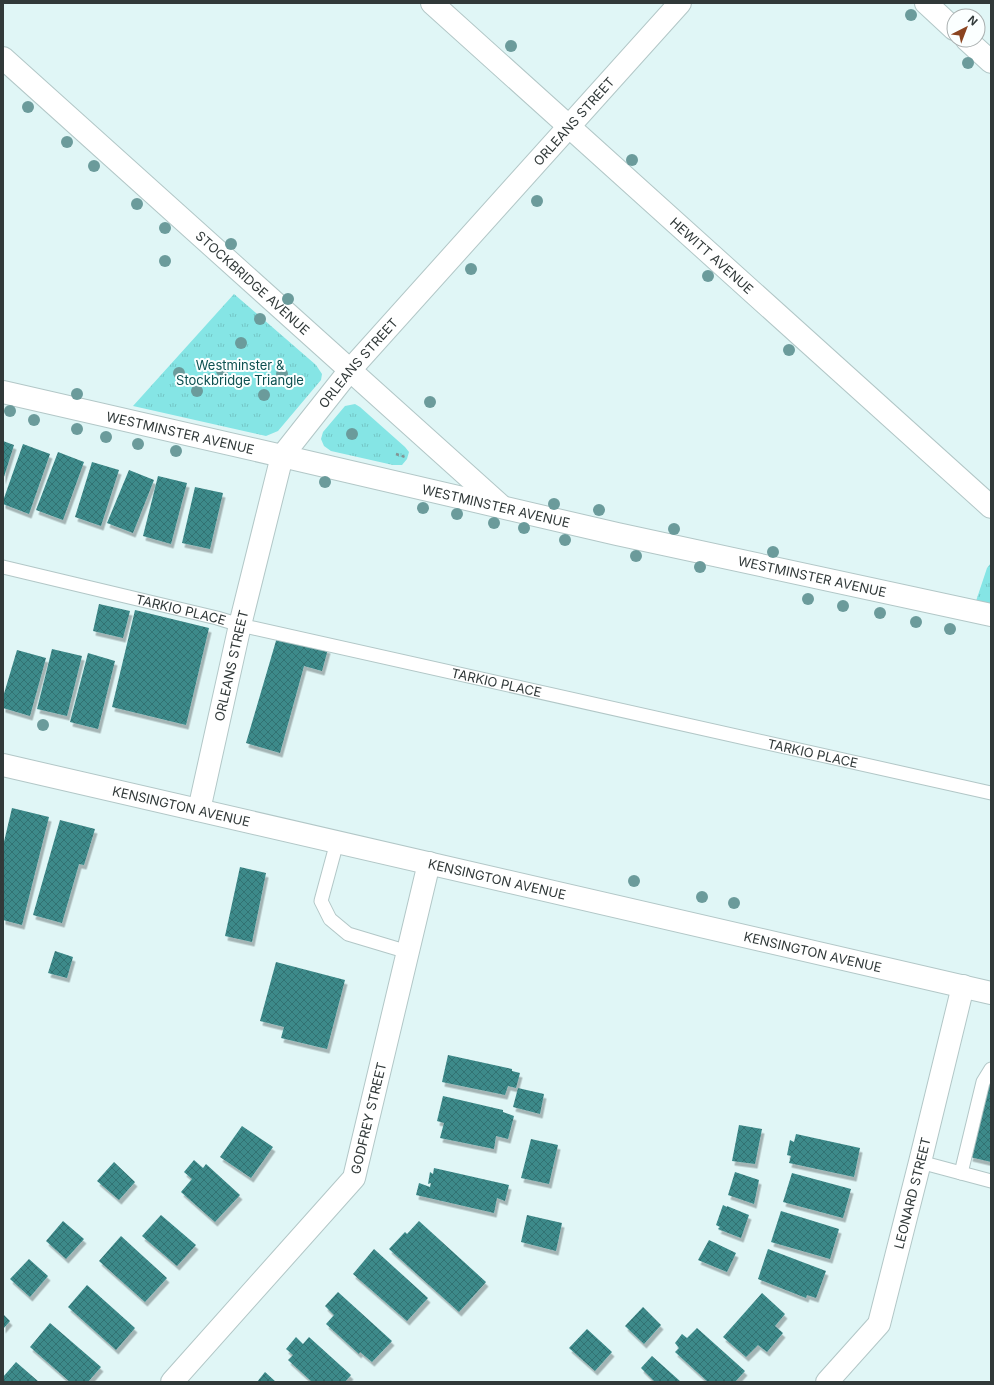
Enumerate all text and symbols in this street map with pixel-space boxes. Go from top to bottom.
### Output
north arrow [946,8,986,48]
text: N [965,13,980,29]
street label: ORLEANS STREET [530,74,618,169]
street label: HEWITT AVENUE [667,214,757,297]
street label: STOCKBRIDGE AVENUE [193,227,313,338]
street label: ORLEANS STREET [315,314,401,411]
park label: Westminster & Stockbridge Triangle [176,357,304,388]
street label: WESTMINSTER AVENUE [105,408,256,457]
street label: WESTMINSTER AVENUE [421,481,572,531]
street label: WESTMINSTER AVENUE [737,552,888,600]
street label: TARKIO PLACE [134,591,228,628]
street label: ORLEANS STREET [211,608,251,723]
street label: TARKIO PLACE [450,665,543,700]
street label: TARKIO PLACE [766,735,859,771]
street label: KENSINGTON AVENUE [111,783,252,830]
street label: KENSINGTON AVENUE [427,855,567,903]
street label: KENSINGTON AVENUE [742,928,883,976]
street label: GODFREY STREET [347,1060,389,1176]
street label: LEONARD STREET [890,1136,934,1251]

